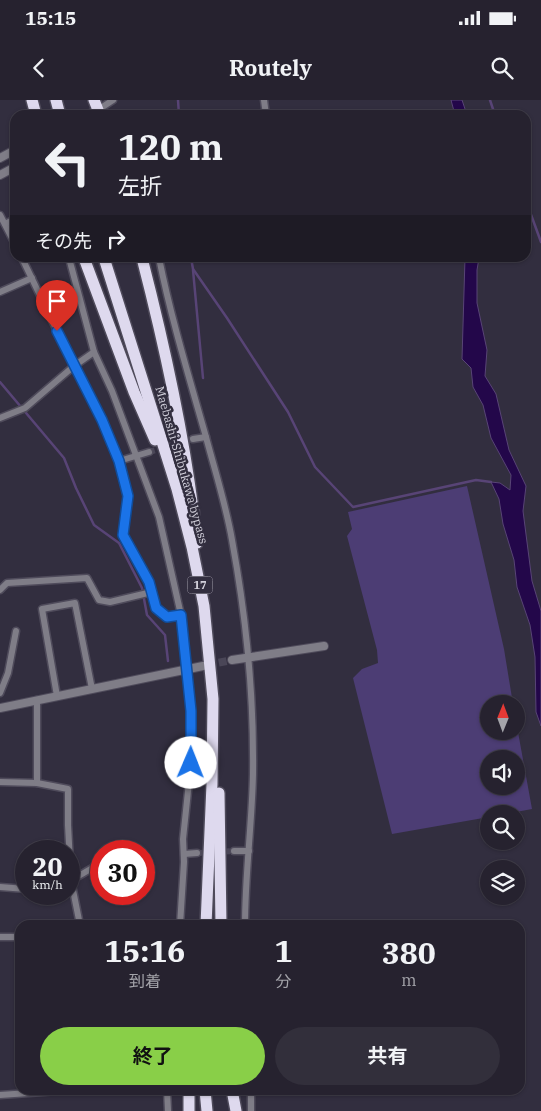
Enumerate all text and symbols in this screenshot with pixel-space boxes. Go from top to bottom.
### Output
text: 15:15 [25,6,76,30]
text: Routely [229,53,312,82]
icon: back [25,54,53,82]
icon: search [488,54,516,82]
text: 120 m [118,124,223,170]
icon: left [35,130,100,195]
text: 左折 [118,171,162,200]
icon: right [102,225,130,253]
text: その先 [35,229,92,253]
pin [36,280,78,331]
icon: arrive [43,287,71,315]
street label: Maebashi-Shibukawa bypass [152,385,212,546]
road number: 17 [188,576,212,594]
north arrow [480,695,525,740]
map controls [480,695,525,905]
position arrow [164,736,216,788]
button: sound [480,750,525,795]
button: search [480,805,525,850]
speed limit sign: 30 [90,840,155,905]
text: 20 [32,850,63,883]
button: layers [480,860,525,905]
text: km/h [32,877,63,892]
text: 15:16 [104,931,185,970]
text: 1 [275,931,293,970]
text: 380 [382,933,436,972]
text: m [401,970,416,990]
text: 到着 [129,971,161,991]
text: 分 [276,971,292,991]
button: 終了 [40,1027,265,1085]
button: 共有 [275,1027,500,1085]

